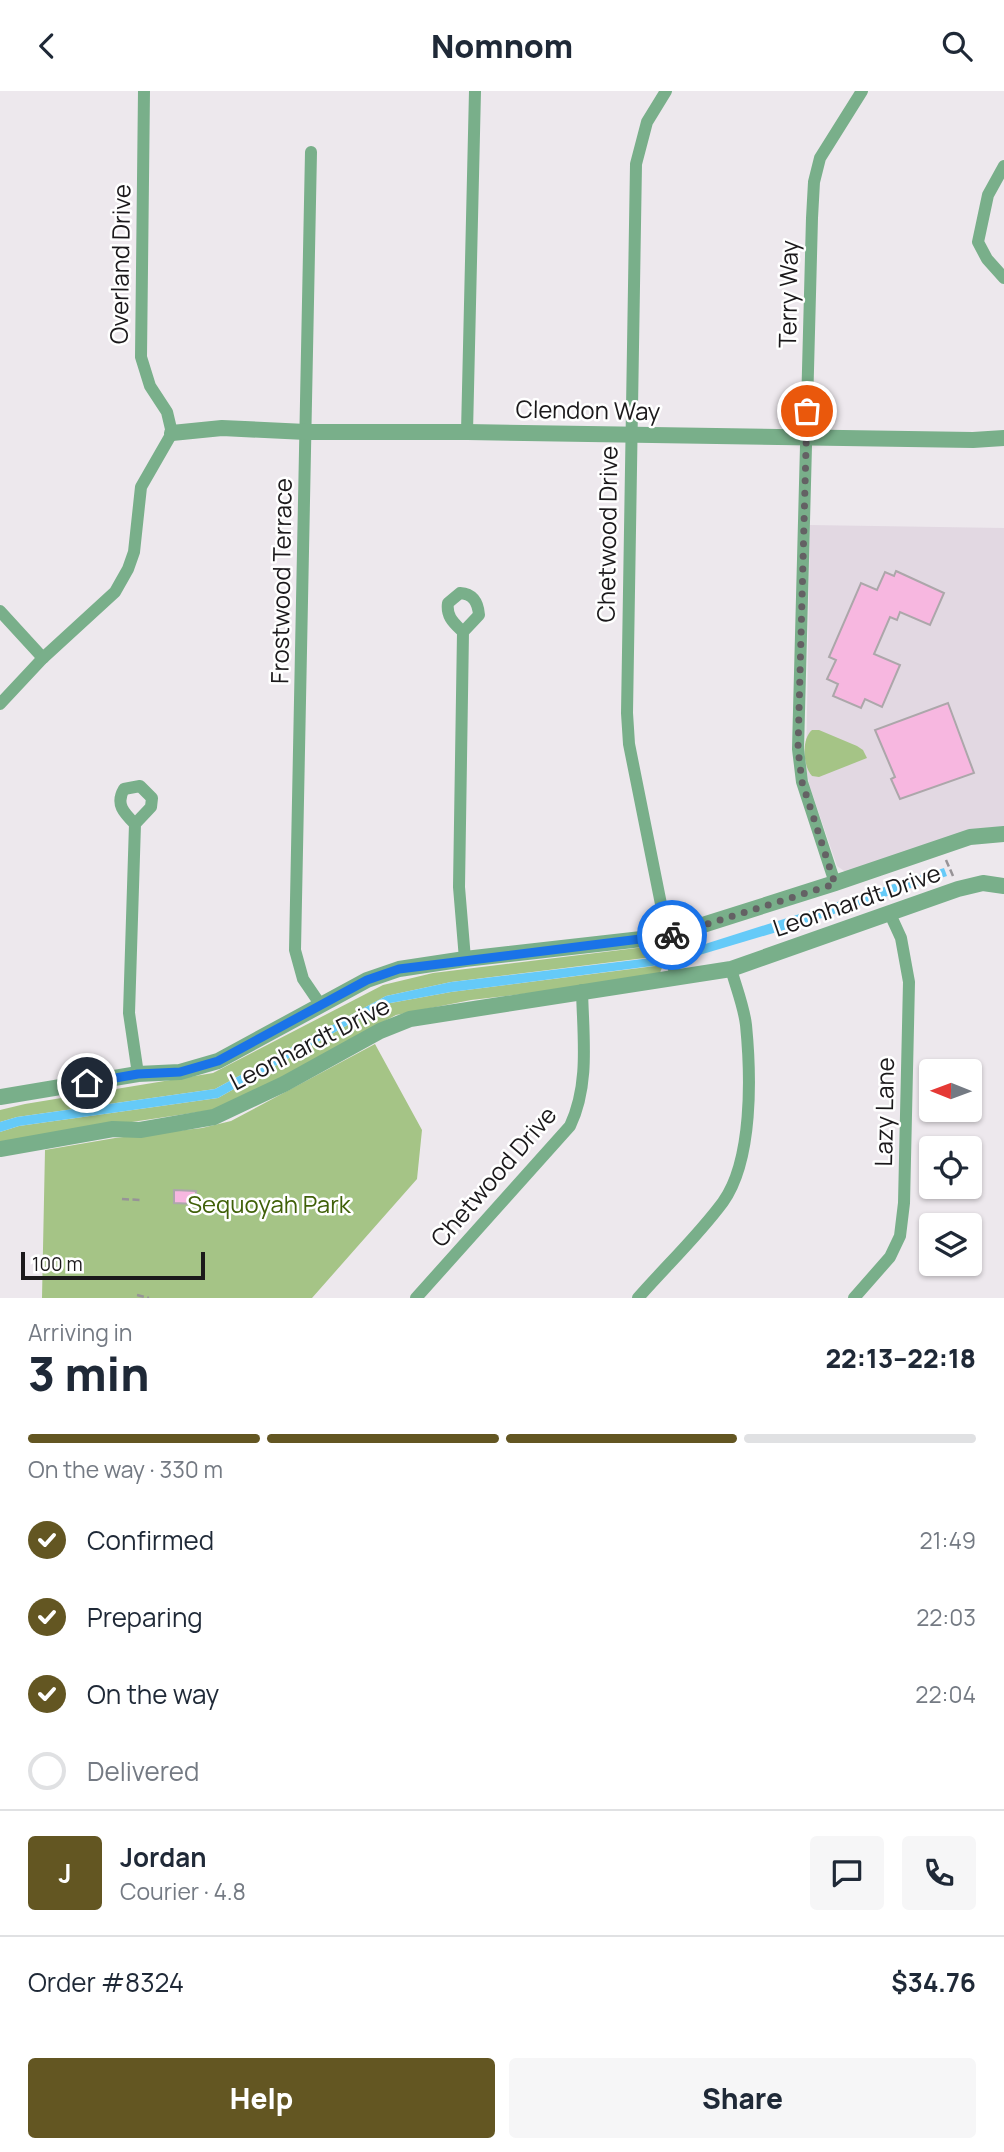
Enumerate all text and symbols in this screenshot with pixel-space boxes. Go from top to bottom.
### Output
text: Nomnom [431,24,573,68]
icon: back [28,27,66,65]
icon: search [938,27,976,65]
street label: Overland Drive [102,184,137,344]
street label: Terry Way [770,240,805,348]
pin [777,381,837,441]
street label: Clendon Way [515,392,661,427]
icon: bag [788,392,826,430]
street label: Chetwood Drive [588,445,625,623]
street label: Frostwood Terrace [262,478,299,684]
street label: Leonhardt Drive [768,855,945,944]
courier [637,900,707,970]
icon: bike [653,916,691,954]
street label: Leonhardt Drive [224,988,395,1097]
pin [57,1053,117,1113]
street label: Lazy Lane [866,1057,901,1167]
north arrow [919,1059,982,1122]
map controls [919,1059,982,1276]
icon: home [68,1064,106,1102]
street label: Chetwood Drive [423,1099,563,1253]
button: locate [919,1136,982,1199]
park label: Sequoyah Park [187,1187,352,1220]
button: layers [919,1213,982,1276]
scale bar [21,1249,205,1281]
text: 100 m [32,1251,83,1277]
text: Arriving in [28,1316,133,1348]
text: 22:13–22:18 [825,1340,976,1376]
text: 3 min [28,1342,149,1405]
text: On the way · 330 m [28,1453,223,1485]
icon: check [28,1521,66,1559]
text: Confirmed [87,1522,214,1558]
text: 21:49 [919,1524,976,1556]
icon: check [28,1598,66,1636]
text: Preparing [87,1599,203,1635]
text: 22:03 [916,1601,976,1633]
icon: check [28,1675,66,1713]
text: On the way [87,1676,219,1712]
text: 22:04 [915,1678,976,1710]
text: Delivered [87,1753,199,1789]
button: chat [810,1836,884,1910]
button: phone [902,1836,976,1910]
text: Jordan [120,1839,206,1875]
text: J [58,1855,72,1891]
text: Courier · 4.8 [120,1875,246,1907]
text: Order #8324 [28,1964,184,2000]
text: $34.76 [891,1964,976,2000]
button: Help [28,2058,495,2138]
button: Share [509,2058,976,2138]

